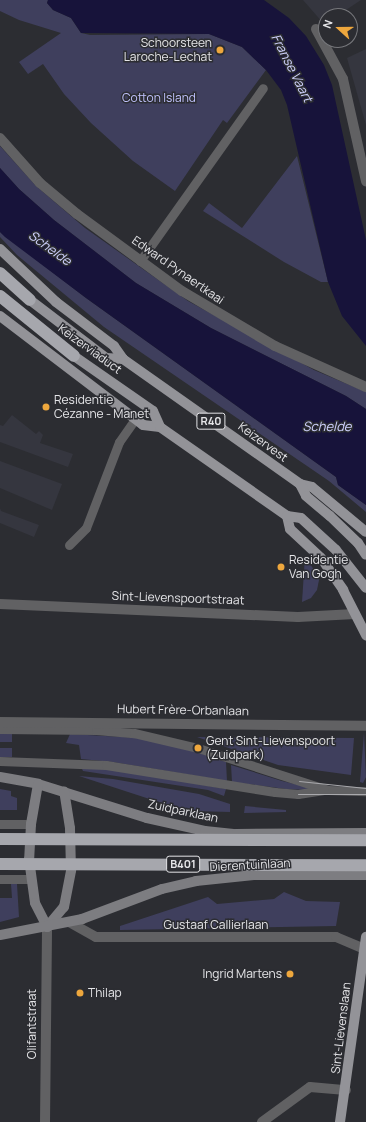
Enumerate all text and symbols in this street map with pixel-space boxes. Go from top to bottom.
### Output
north arrow [318,8,358,48]
text: N [319,18,336,30]
water label: Franse Vaart [268,31,316,105]
place label: Schoorsteen Laroche-Lechat [124,36,212,64]
marker: Schoorsteen Laroche-Lechat [215,45,225,55]
park label: Cotton Island [122,91,196,105]
water label: Schelde [26,227,74,269]
street label: Edward Pynaertkaai [129,233,227,307]
street label: Keizerviaduct [55,321,125,377]
place label: Residentie Cézanne - Manet [54,393,149,421]
marker: Residentie Cézanne - Manet [41,402,51,412]
road number: R40 [196,412,226,430]
water label: Schelde [303,418,351,434]
street label: Keizervest [235,419,291,465]
place label: Residentie Van Gogh [289,553,348,581]
marker: Residentie Van Gogh [276,562,286,572]
street label: Sint-Lievenspoortstraat [111,588,245,608]
street label: Hubert Frère-Orbanlaan [117,702,249,718]
place label: Gent Sint-Lievenspoort (Zuidpark) [206,734,335,762]
marker: Gent Sint-Lievenspoort (Zuidpark) [193,743,203,753]
street label: Zuidparklaan [146,797,220,825]
road number: B401 [166,855,200,873]
street label: Dierentuinlaan [209,856,291,874]
street label: Gustaaf Callierlaan [164,918,268,932]
place label: Ingrid Martens [202,967,282,981]
marker: Ingrid Martens [285,969,295,979]
street label: Sint-Lievenslaan [328,981,354,1075]
place label: Thilap [88,986,122,1000]
marker: Thilap [75,988,85,998]
street label: Olifantstraat [25,989,39,1059]

